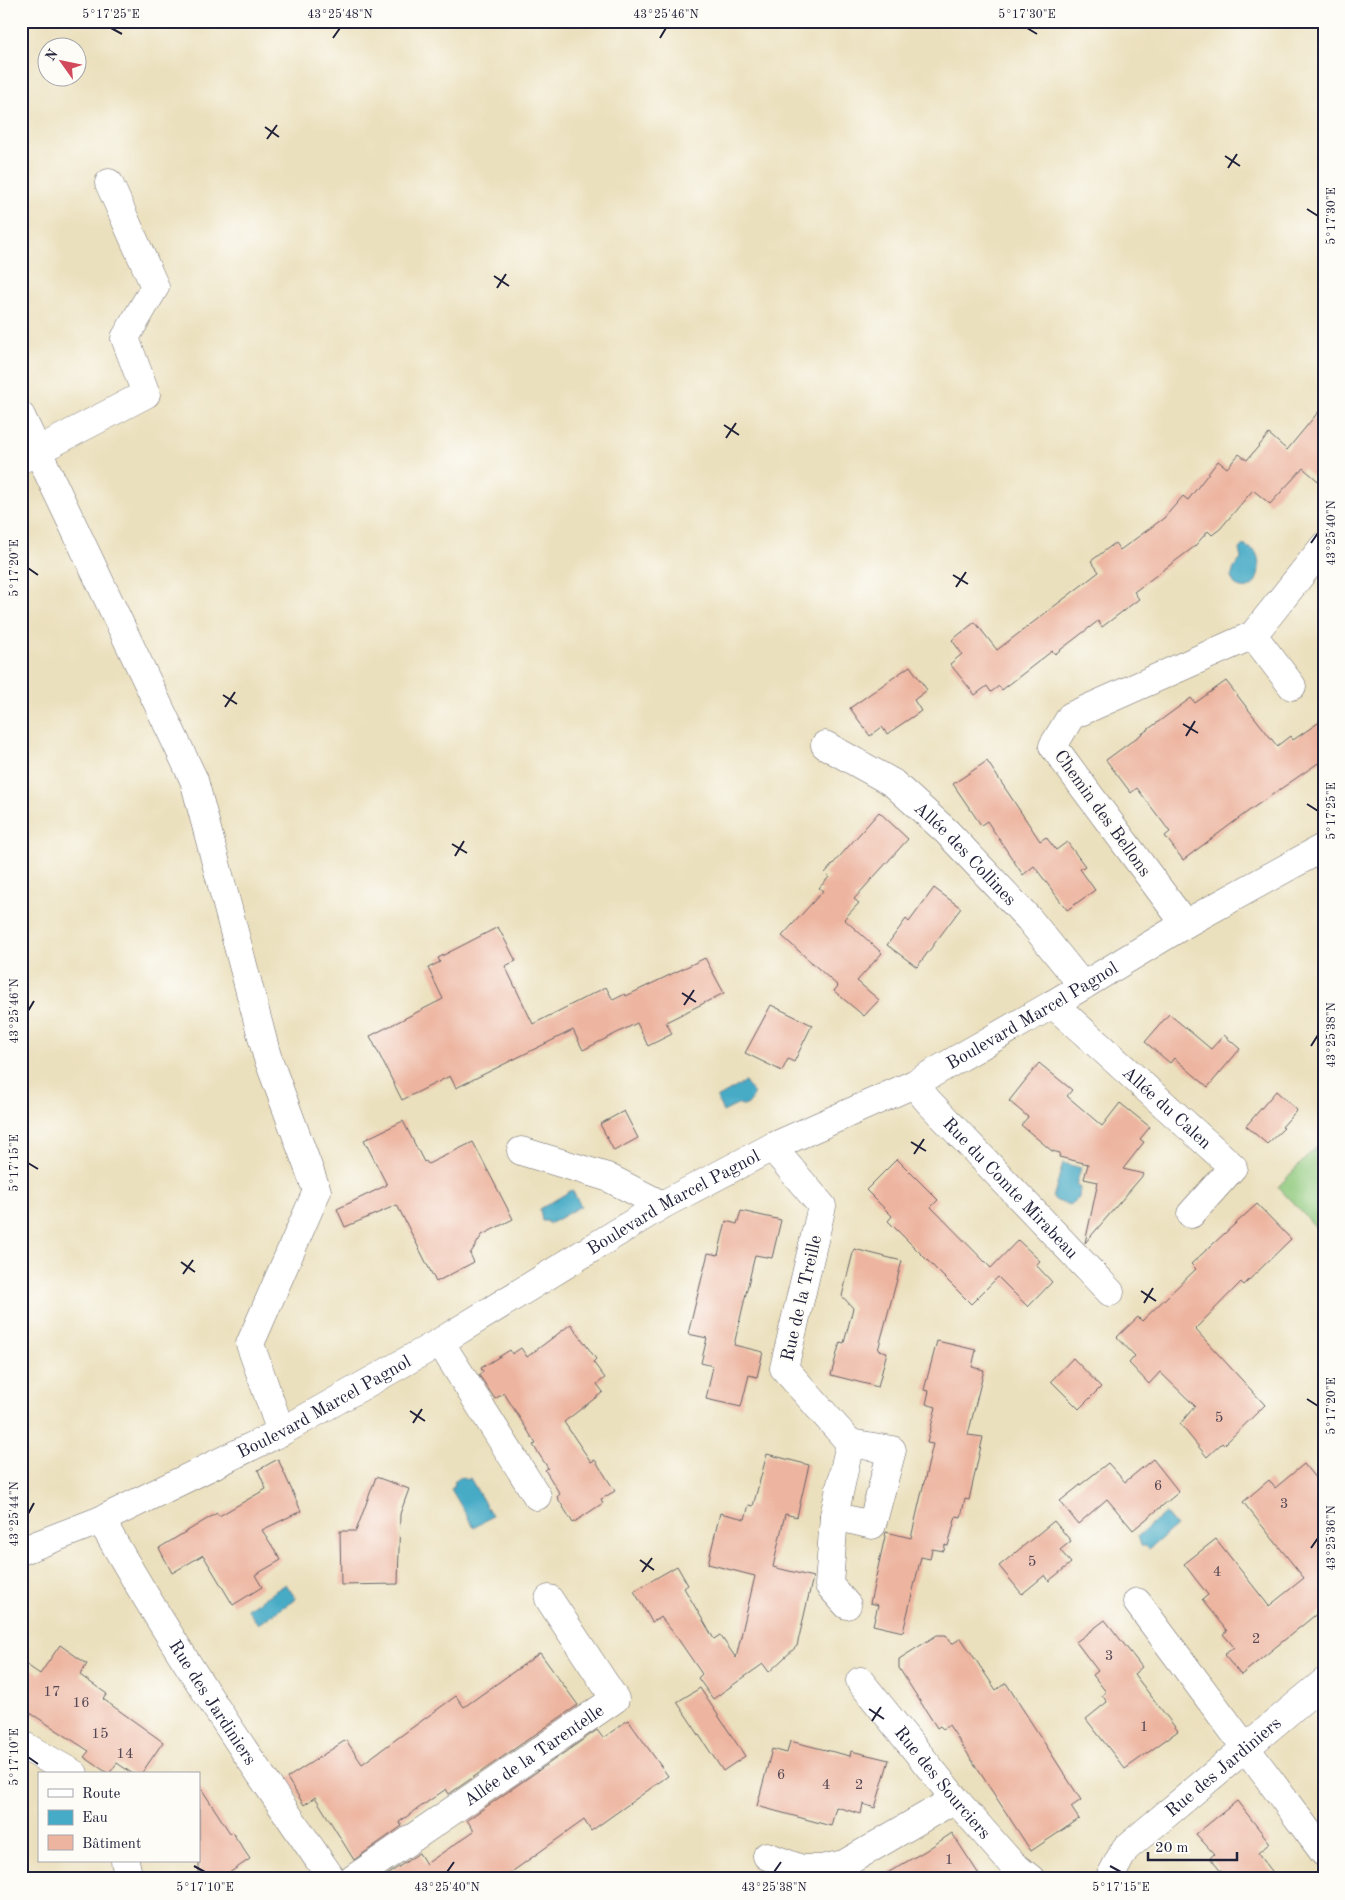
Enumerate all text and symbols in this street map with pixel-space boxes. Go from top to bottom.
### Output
text: 5°17'25"E [82,8,140,21]
text: 43°25'48"N [307,8,373,21]
text: 43°25'46"N [633,8,699,21]
text: 5°17'30"E [998,8,1056,21]
north arrow [38,38,88,88]
text: N [43,47,61,64]
text: 5°17'30"E [1325,187,1338,245]
text: 43°25'40"N [1325,500,1338,566]
text: 5°17'20"E [8,539,21,597]
street label: Chemin des Bellons [1050,747,1154,880]
text: 5°17'25"E [1325,782,1338,840]
street label: Allée des Collines [910,799,1019,909]
street label: Boulevard Marcel Pagnol [944,959,1121,1073]
text: 43°25'46"N [8,978,21,1044]
text: 43°25'38"N [1325,1002,1338,1068]
street label: Allée du Calen [1119,1063,1215,1153]
street label: Rue du Comte Mirabeau [939,1115,1081,1263]
text: 5°17'15"E [8,1134,21,1192]
street label: Boulevard Marcel Pagnol [584,1147,763,1259]
street label: Rue de la Treille [779,1233,825,1363]
street label: Boulevard Marcel Pagnol [235,1352,414,1462]
text: 5°17'20"E [1325,1377,1338,1435]
house number: 5 [1215,1411,1223,1426]
house number: 6 [1154,1479,1162,1494]
text: 43°25'44"N [8,1481,21,1547]
house number: 3 [1280,1497,1288,1512]
text: 43°25'36"N [1325,1505,1338,1571]
house number: 5 [1028,1555,1036,1570]
house number: 4 [1213,1565,1221,1580]
house number: 2 [1252,1632,1260,1647]
street label: Rue des Jardiniers [165,1637,259,1769]
house number: 3 [1105,1649,1113,1664]
house number: 17 [43,1685,61,1700]
house number: 16 [72,1696,90,1711]
street label: Allée de la Tarentelle [461,1702,607,1810]
street label: Rue des Jardiniers [1162,1714,1285,1821]
house number: 1 [1140,1720,1148,1735]
street label: Rue des Sourciers [891,1724,994,1843]
house number: 15 [91,1727,109,1742]
text: 5°17'10"E [8,1728,21,1786]
house number: 14 [116,1747,134,1762]
house number: 6 [777,1768,785,1783]
legend [38,1772,200,1862]
house number: 4 [822,1778,830,1793]
house number: 2 [855,1778,863,1793]
text: Route [82,1787,120,1802]
text: Eau [82,1811,108,1826]
scale bar [1148,1830,1236,1862]
text: Bâtiment [82,1837,141,1852]
text: 20 m [1155,1841,1189,1856]
house number: 1 [945,1853,953,1868]
text: 5°17'10"E [176,1881,234,1894]
text: 43°25'40"N [414,1881,480,1894]
text: 43°25'38"N [741,1881,807,1894]
text: 5°17'15"E [1092,1881,1150,1894]

